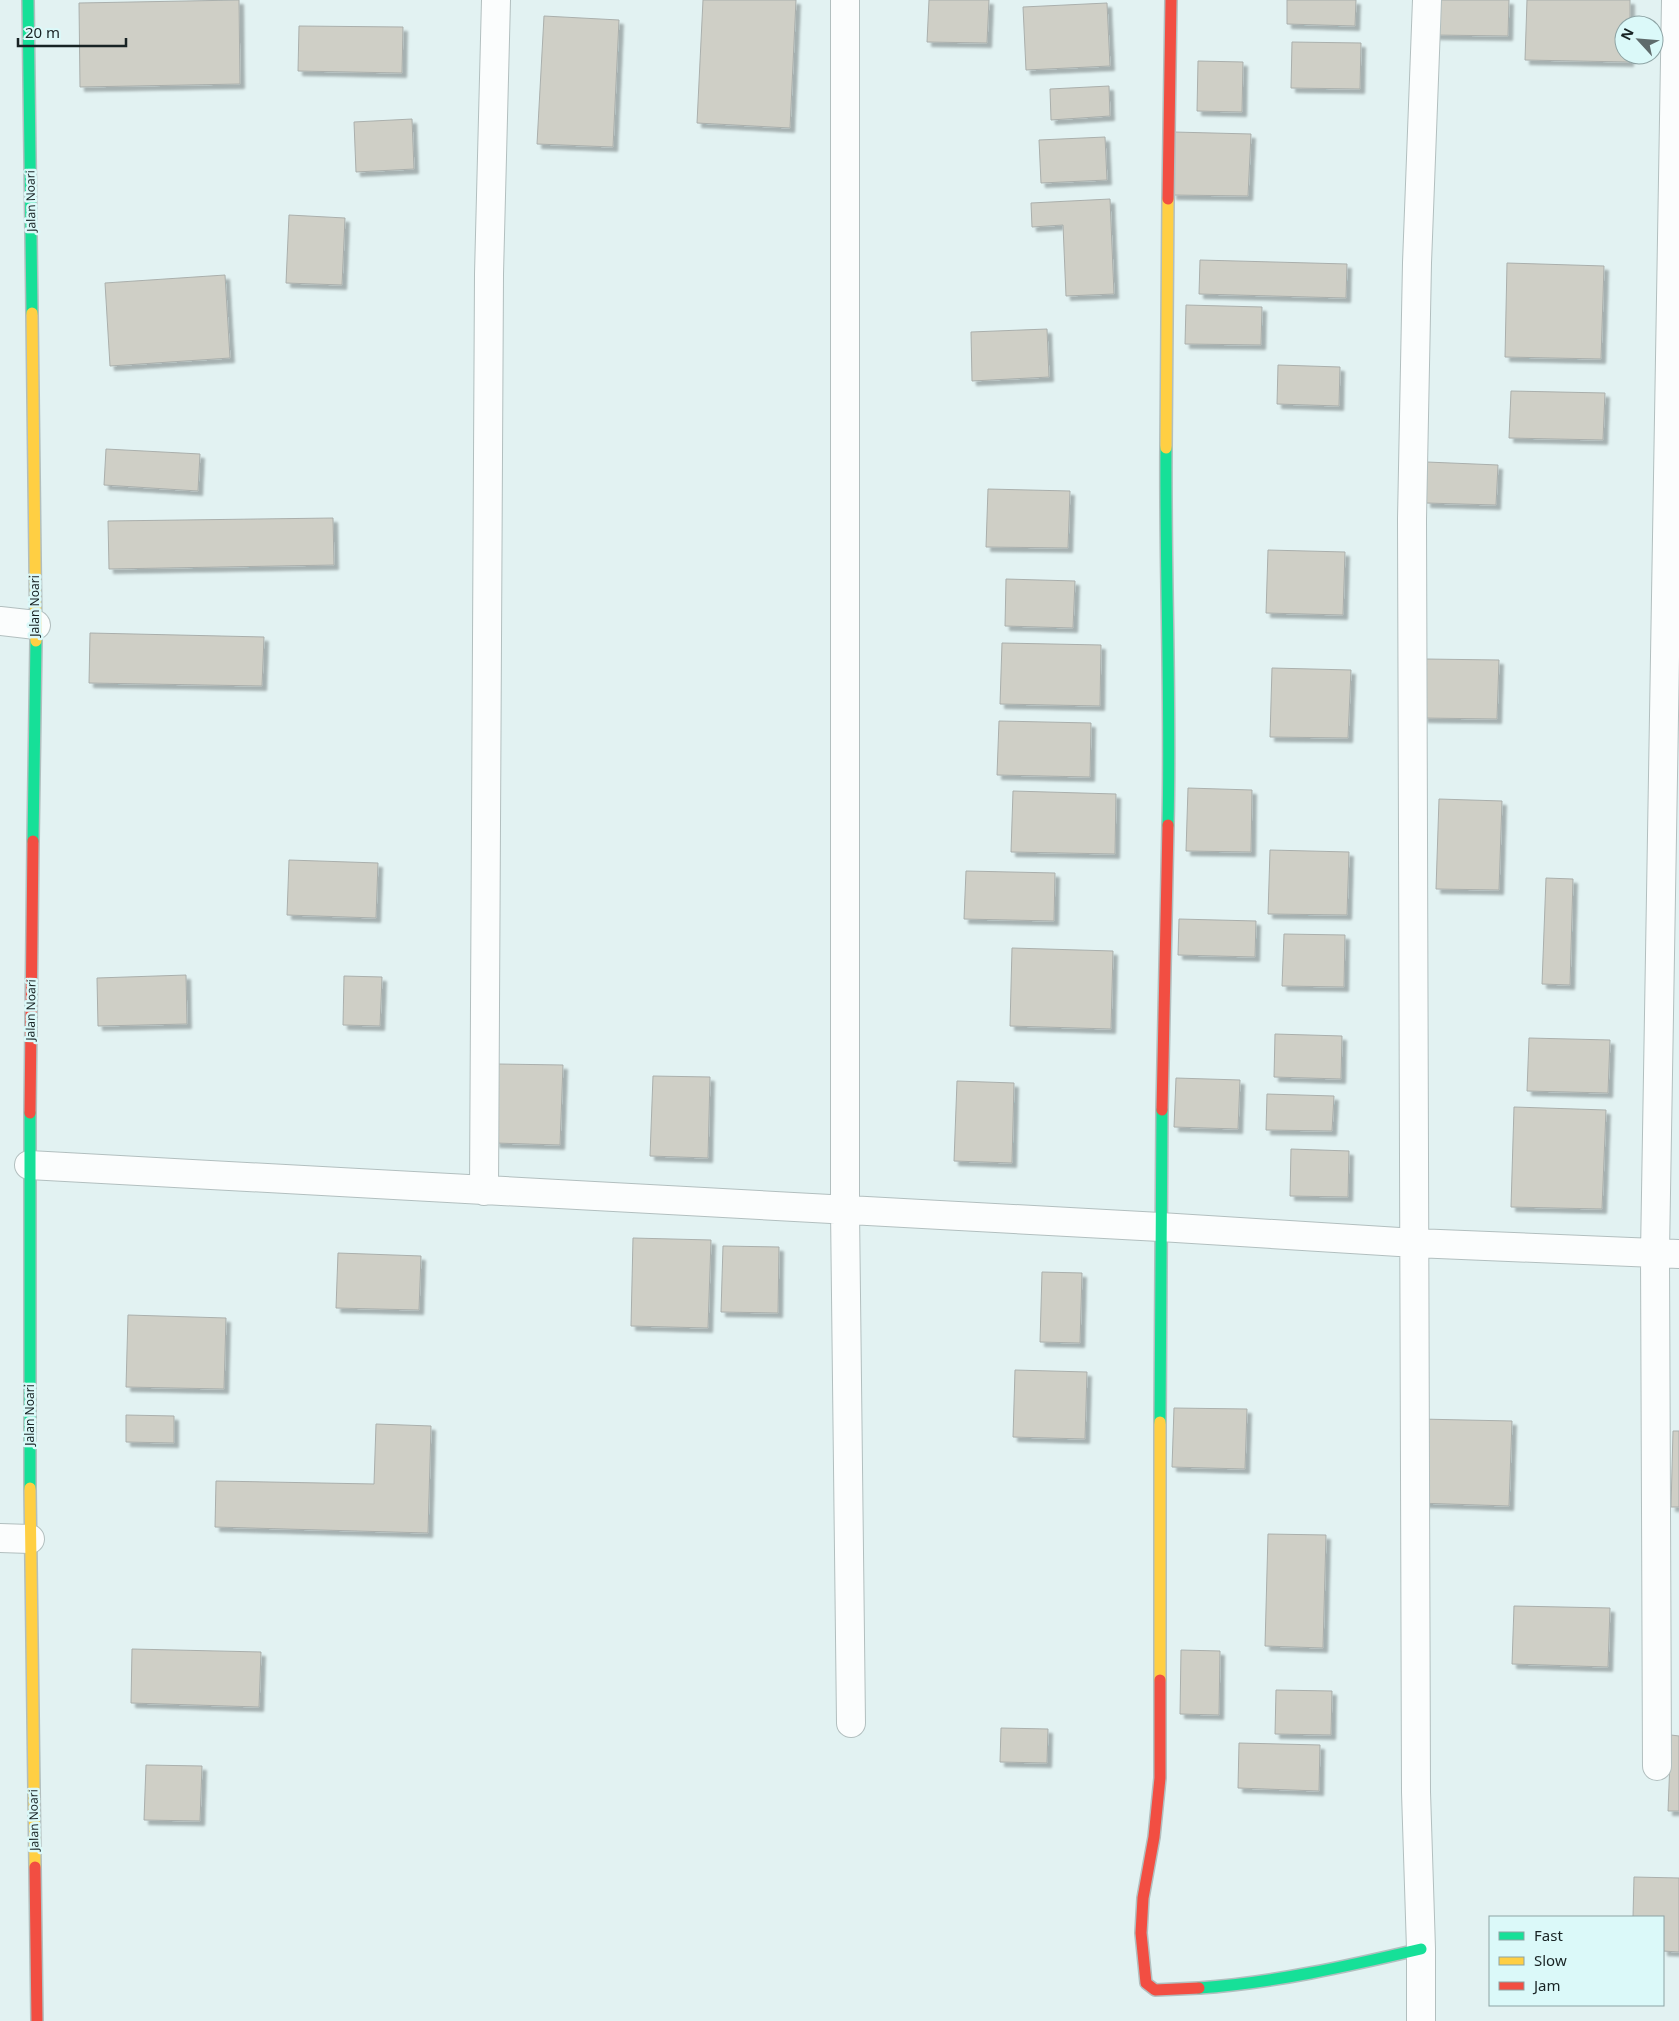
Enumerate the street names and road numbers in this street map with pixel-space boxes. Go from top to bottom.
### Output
street label: Jalan Noari [21,170,40,233]
street label: Jalan Noari [26,575,43,638]
street label: Jalan Noari [21,979,40,1042]
street label: Jalan Noari [21,1384,38,1447]
street label: Jalan Noari [24,1789,43,1852]

